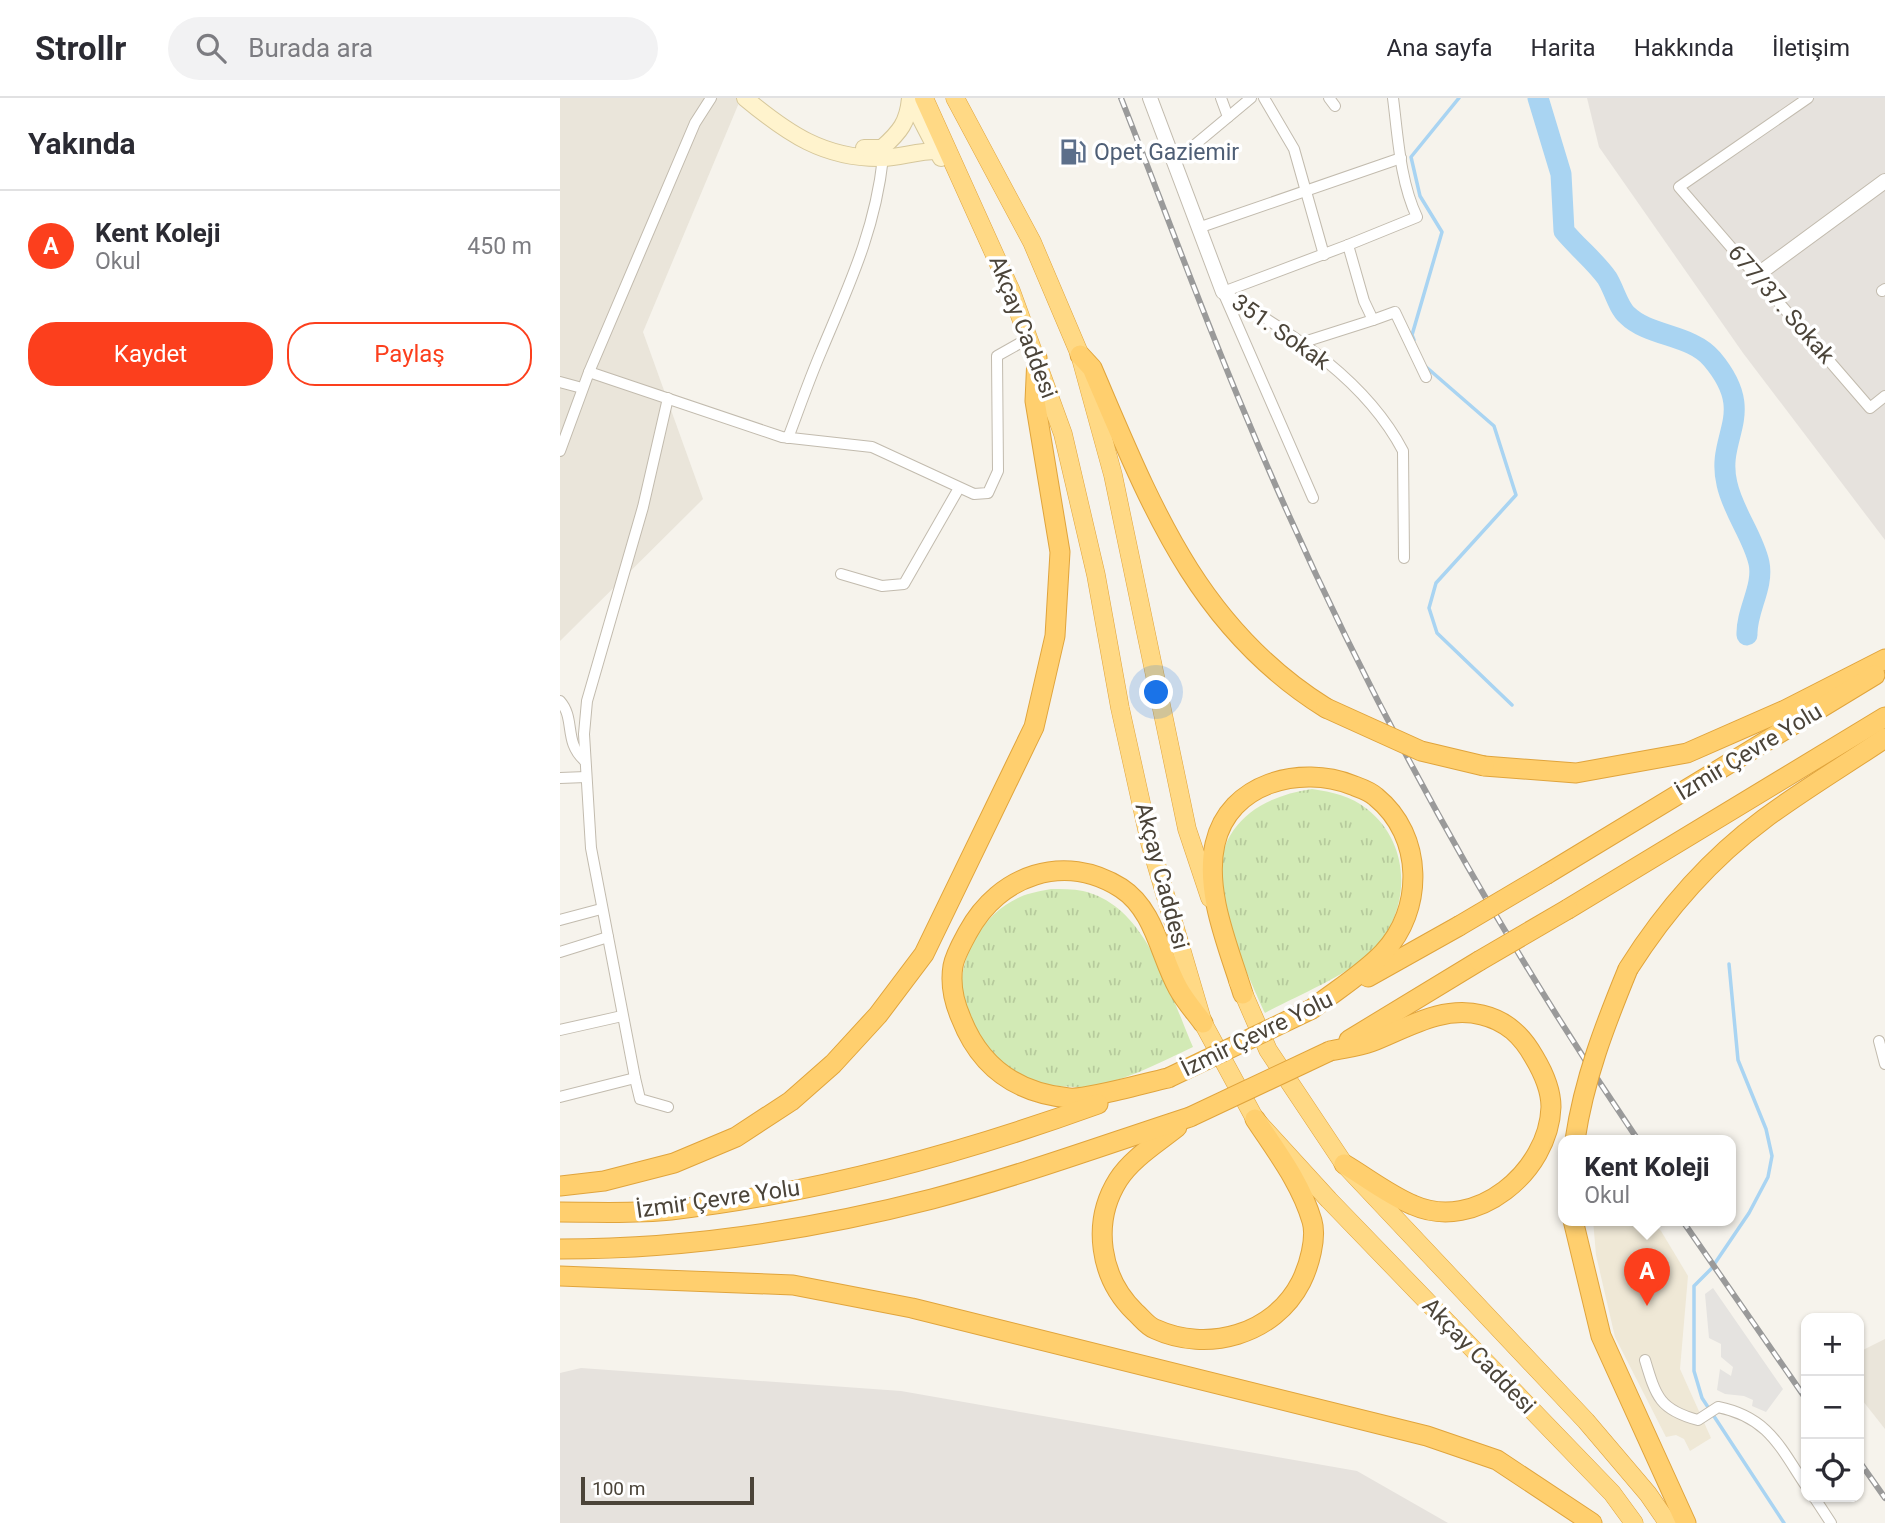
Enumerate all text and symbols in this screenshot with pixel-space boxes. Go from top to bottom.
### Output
search box [168,17,658,80]
text: Strollr [35,29,126,68]
icon: search [192,29,230,67]
text: Burada ara [248,33,373,63]
text: Ana sayfa [1387,34,1493,62]
text: Harita [1531,34,1596,62]
text: Hakkında [1634,34,1734,62]
text: İletişim [1772,34,1850,62]
text: Yakında [28,126,136,161]
fuel station icon: Opet Gaziemir [1058,137,1088,167]
place label: Opet Gaziemir [1094,139,1239,166]
text: Kent Koleji [95,218,221,248]
text: A [43,233,59,260]
text: 450 m [467,233,532,260]
street label: 677/37. Sokak [1722,239,1840,369]
text: Okul [95,248,141,275]
street label: Akçay Caddesi [983,252,1063,402]
street label: 351. Sokak [1227,288,1335,376]
button: Kaydet [28,322,273,386]
button: Paylaş [287,322,532,386]
your location [1139,675,1173,709]
street label: İzmir Çevre Yolu [1671,698,1827,806]
street label: Akçay Caddesi [1129,800,1195,952]
street label: İzmir Çevre Yolu [1177,986,1337,1082]
popup [1558,1135,1736,1226]
text: Kent Koleji [1584,1152,1710,1182]
street label: İzmir Çevre Yolu [634,1174,802,1224]
text: Okul [1584,1182,1630,1209]
pin: A [1624,1248,1670,1306]
street label: Akçay Caddesi [1417,1292,1541,1420]
map controls [1801,1313,1864,1502]
button: + [1801,1313,1864,1376]
button: − [1801,1376,1864,1439]
button: locate [1801,1439,1864,1502]
scale bar [581,1474,754,1506]
text: 100 m [592,1477,645,1500]

